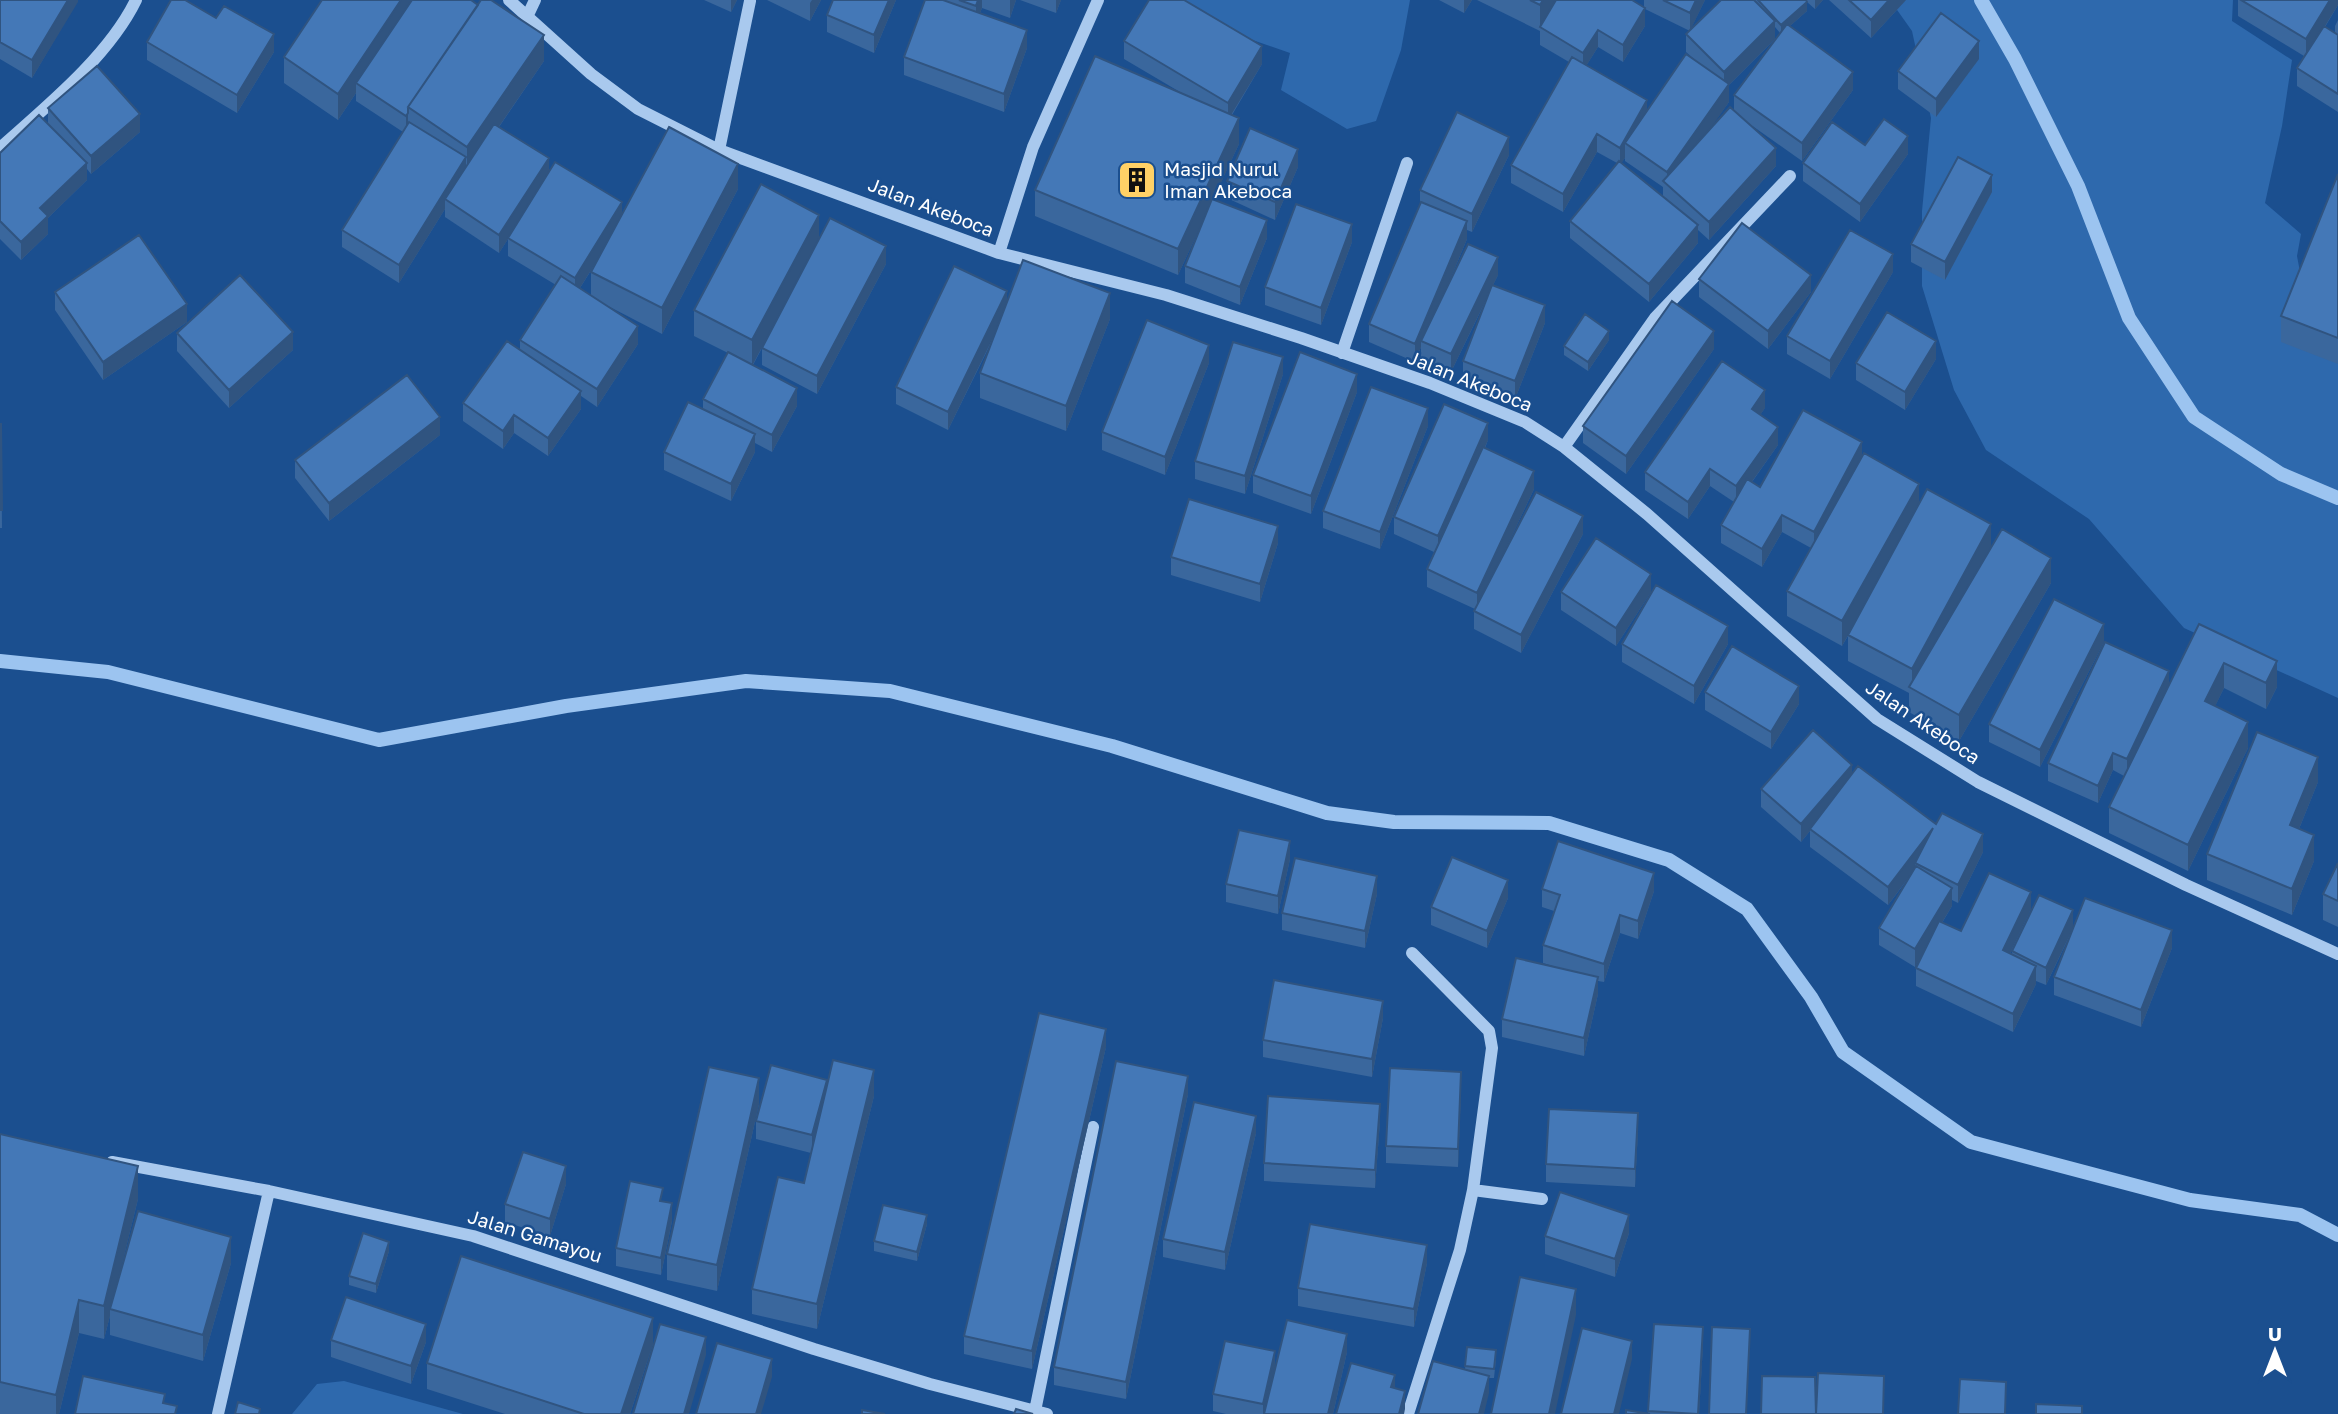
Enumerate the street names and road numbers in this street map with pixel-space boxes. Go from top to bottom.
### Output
street label: Jalan Akeboca [865,172,997,241]
street label: Jalan Akeboca [1404,345,1536,416]
street label: Jalan Akeboca [1862,675,1985,768]
street label: Jalan Gamayou [465,1204,605,1267]

